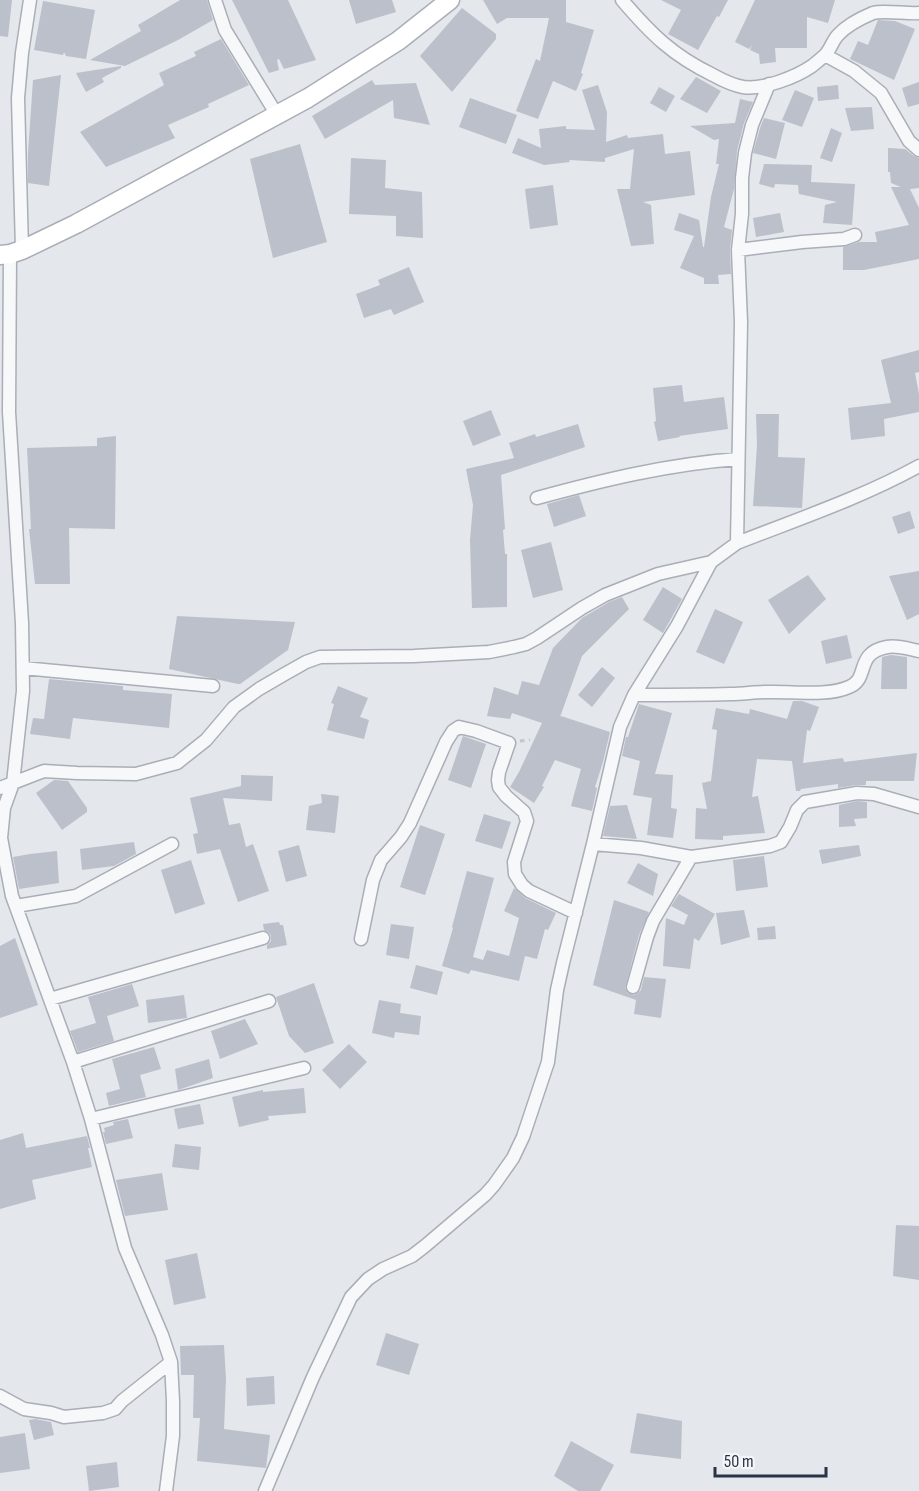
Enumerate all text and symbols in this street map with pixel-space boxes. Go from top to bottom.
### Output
scale bar [715,1440,826,1478]
text: 50 m [724,1451,754,1472]

